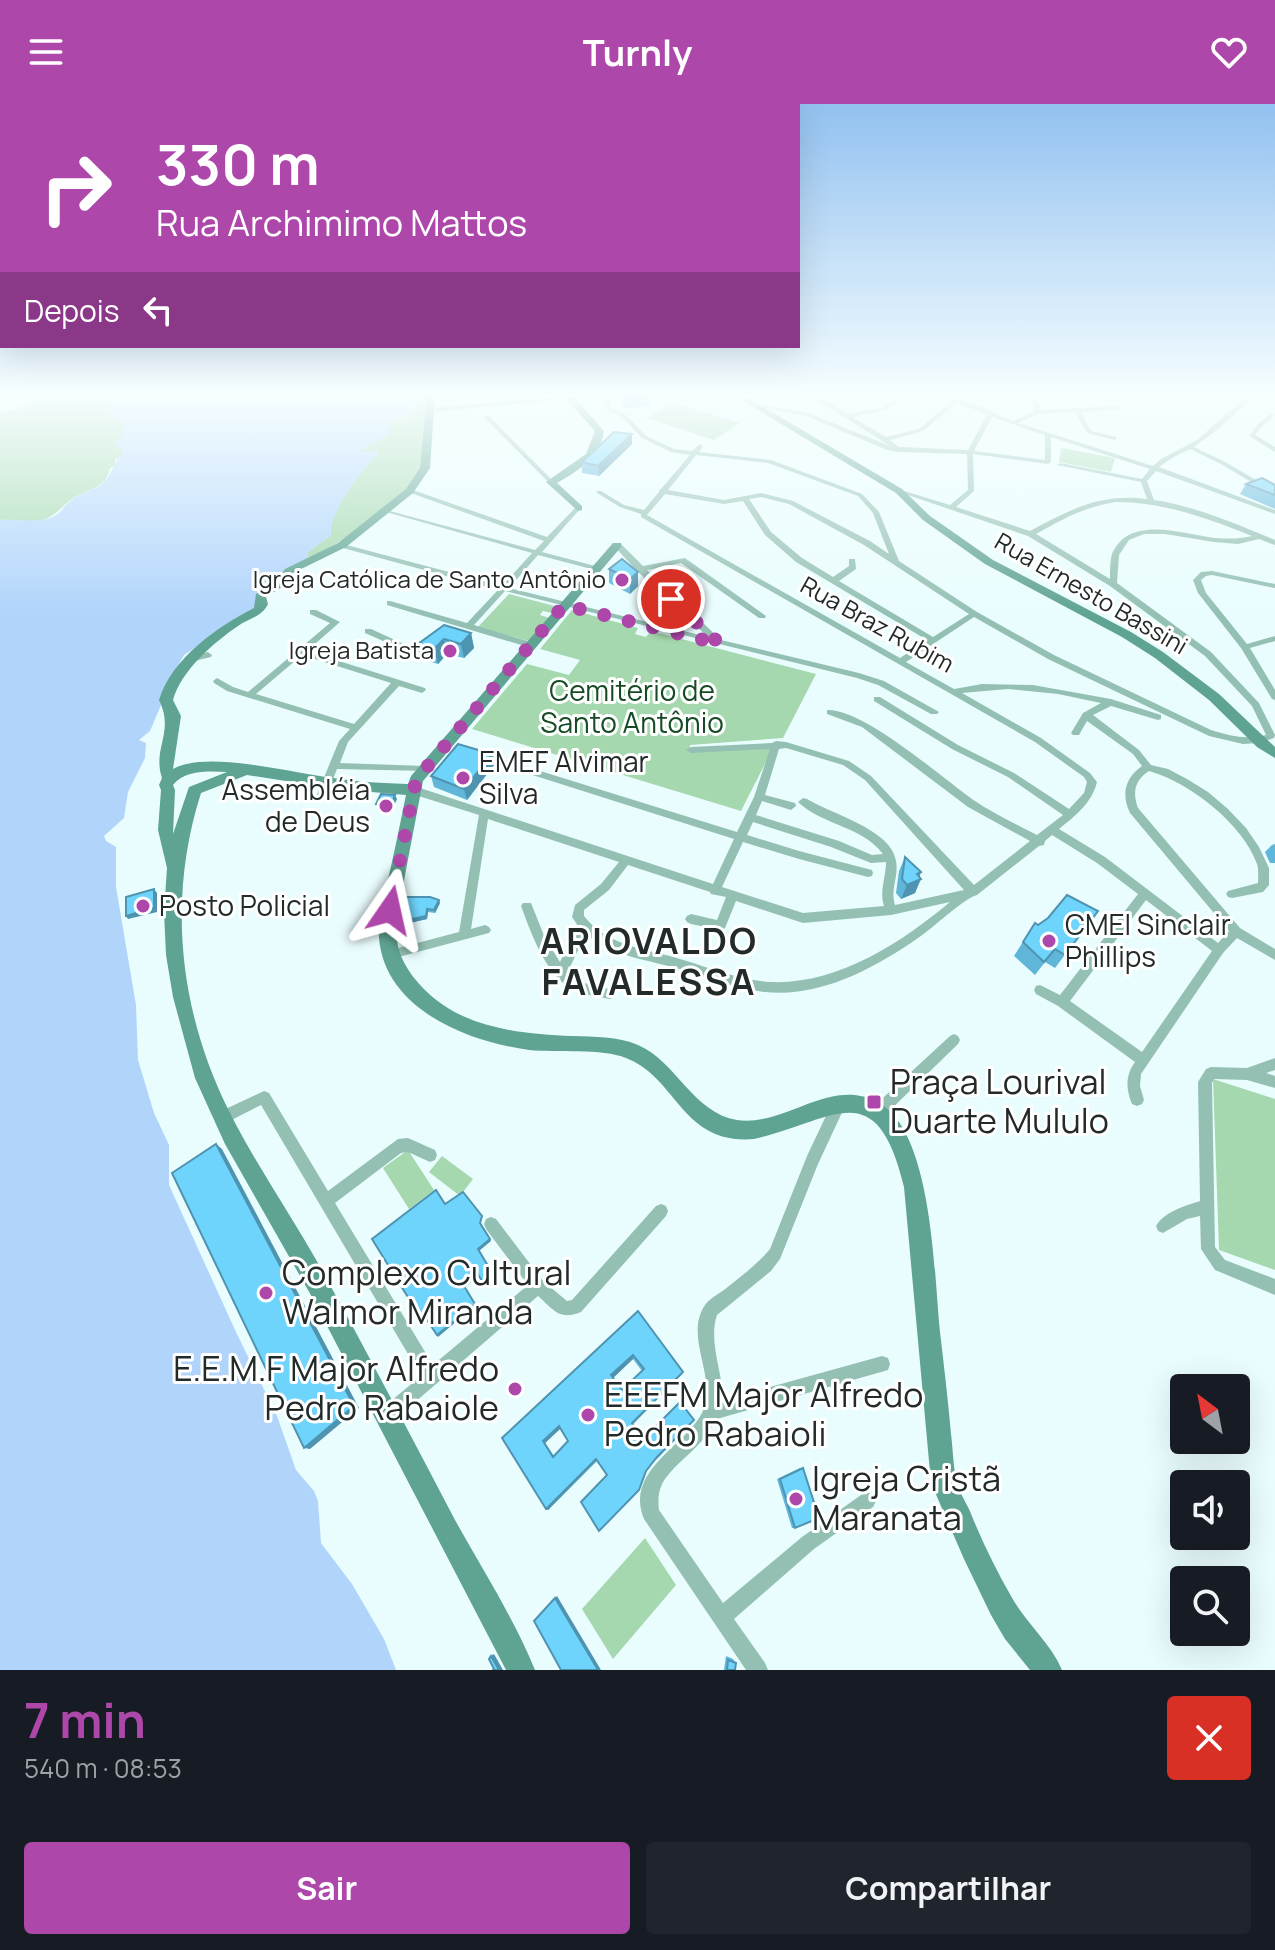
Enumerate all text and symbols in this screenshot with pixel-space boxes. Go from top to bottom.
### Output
text: Turnly [583,28,692,77]
icon: menu [24,30,68,74]
icon: heart [1207,30,1251,74]
text: 330 m [156,125,320,202]
icon: right [24,136,128,240]
text: Rua Archimimo Mattos [156,198,527,247]
icon: left [136,288,180,332]
text: Depois [24,290,120,331]
street label: Rua Ernesto Bassini [989,524,1194,661]
place label: Igreja Católica de Santo Antônio [253,562,606,595]
pin [637,565,705,633]
street label: Rua Braz Rubim [795,568,960,680]
marker: Igreja Católica de Santo Antônio [613,571,631,589]
icon: arrive [649,577,693,621]
place label: Igreja Batista [289,633,434,666]
marker: Igreja Batista [441,642,459,660]
park label: Cemitério de Santo Antônio [540,671,724,741]
place label: EMEF Alvimar Silva [479,742,649,812]
marker: EMEF Alvimar Silva [454,769,472,787]
place label: Assembléia de Deus [222,770,370,840]
marker: Assembléia de Deus [377,797,395,815]
position arrow [348,868,432,952]
place label: Posto Policial [159,886,330,924]
marker: Posto Policial [134,897,152,915]
place label: CMEI Sinclair Phillips [1065,905,1231,975]
district label: ARIOVALDO FAVALESSA [540,916,758,1006]
marker: CMEI Sinclair Phillips [1040,932,1058,950]
place label: Praça Lourival Duarte Mululo [890,1058,1109,1143]
marker: Praça Lourival Duarte Mululo [865,1093,883,1111]
place label: Complexo Cultural Walmor Miranda [282,1249,571,1334]
marker: Complexo Cultural Walmor Miranda [257,1284,275,1302]
place label: E.E.M.F Major Alfredo Pedro Rabaiole [173,1345,499,1430]
place label: EEEFM Major Alfredo Pedro Rabaioli [604,1371,923,1456]
north arrow [1170,1374,1250,1454]
map controls [1170,1374,1250,1646]
marker: E.E.M.F Major Alfredo Pedro Rabaiole [506,1380,524,1398]
marker: EEEFM Major Alfredo Pedro Rabaioli [579,1406,597,1424]
place label: Igreja Cristã Maranata [812,1455,1001,1540]
button: sound [1170,1470,1250,1550]
marker: Igreja Cristã Maranata [787,1490,805,1508]
button: search [1170,1566,1250,1646]
text: 7 min [24,1687,146,1752]
button: close [1167,1696,1251,1780]
text: 540 m · 08:53 [24,1750,182,1786]
button: Sair [24,1842,630,1934]
button: Compartilhar [646,1842,1251,1934]

